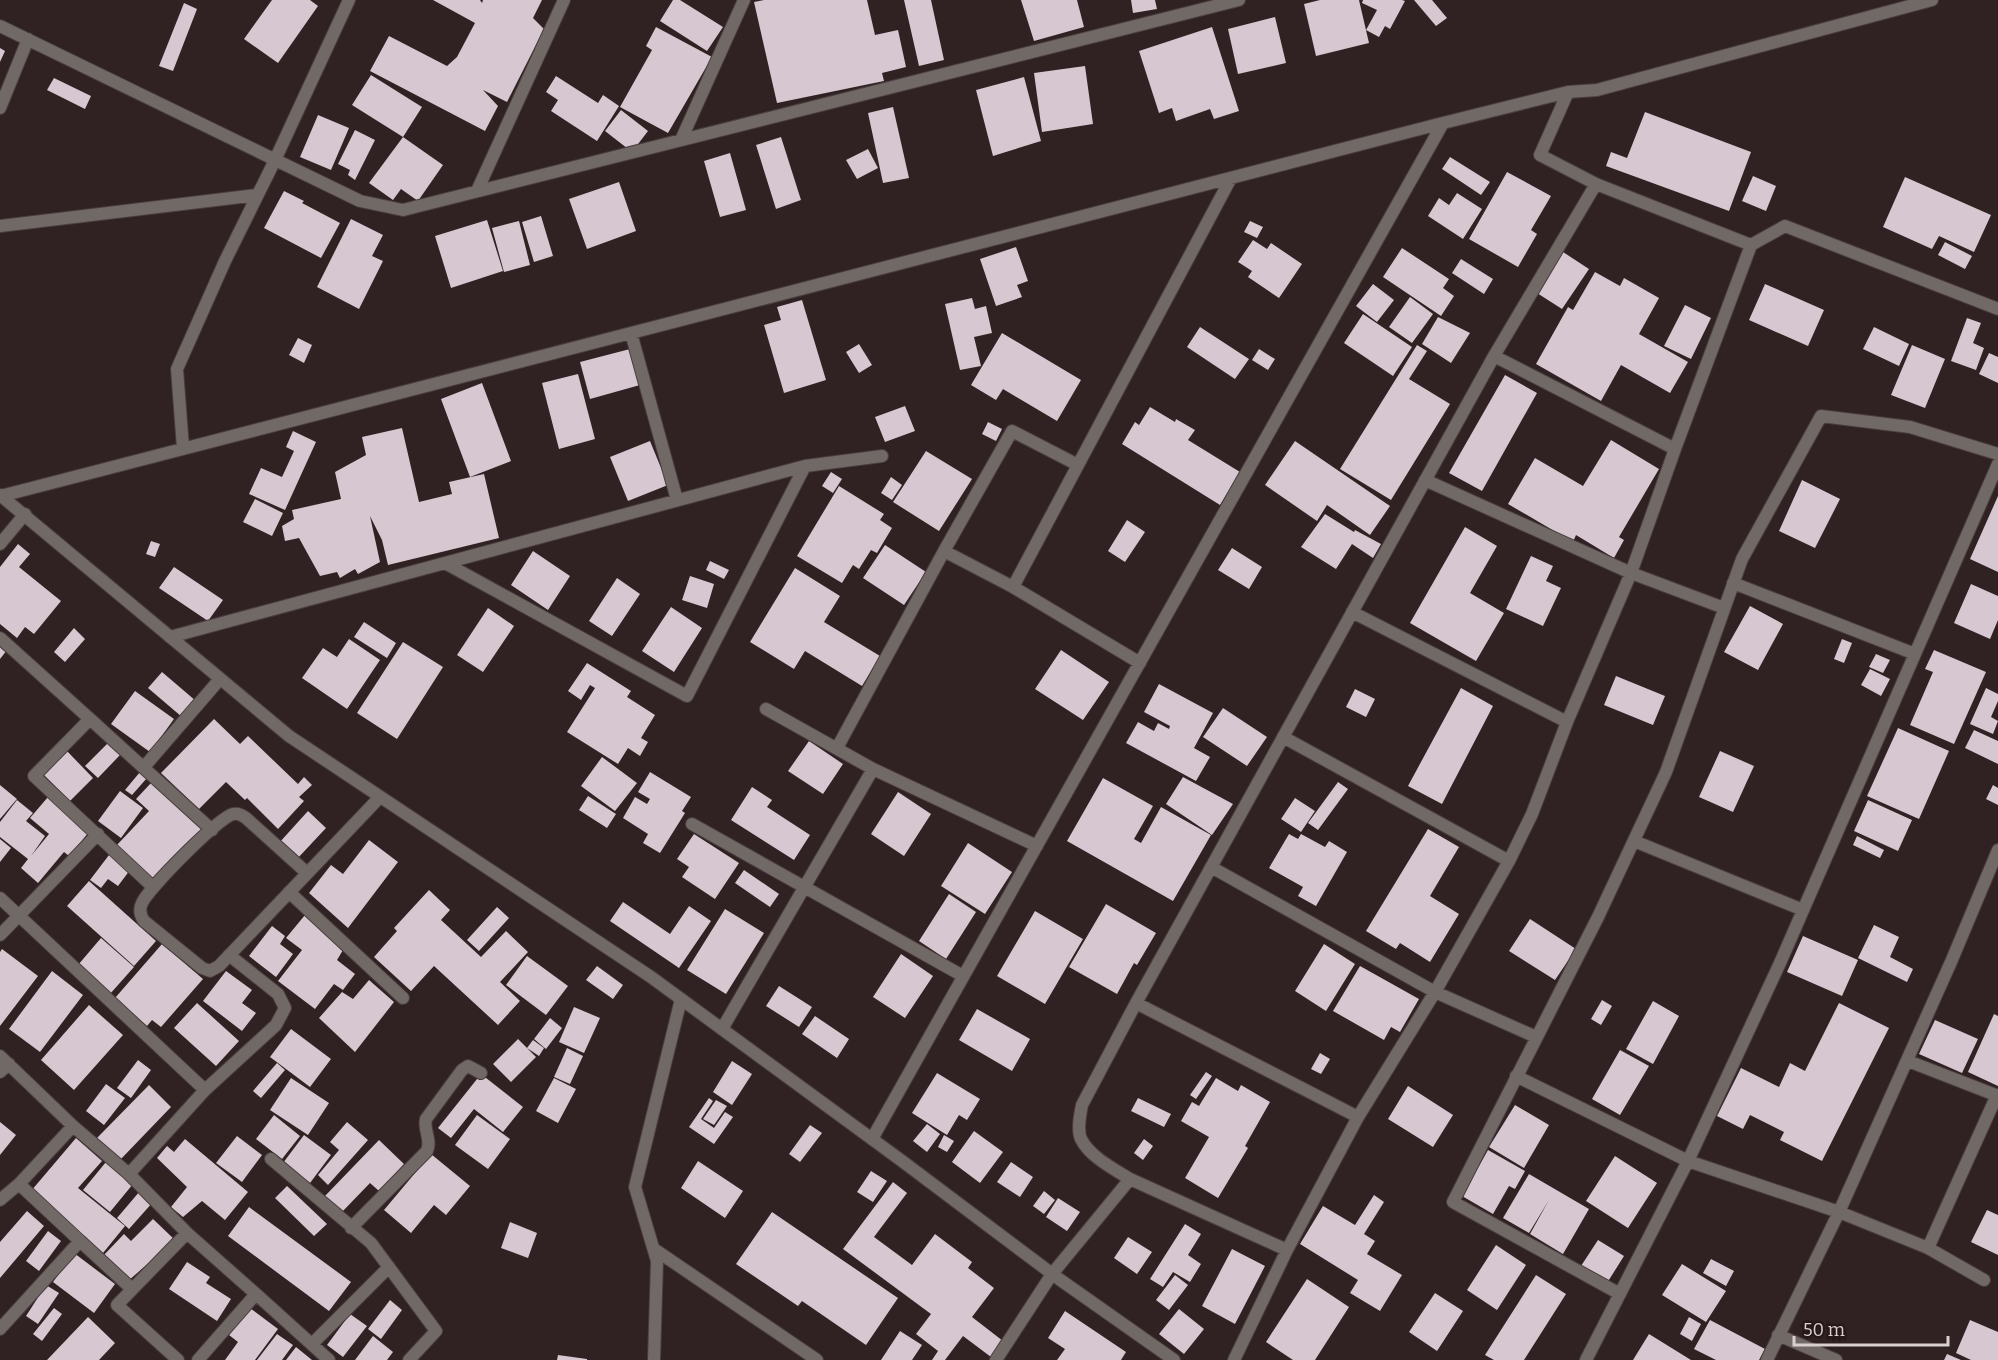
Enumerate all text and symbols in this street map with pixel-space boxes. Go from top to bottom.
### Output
scale bar [1794,1309,1948,1347]
text: 50 m [1803,1319,1845,1341]

